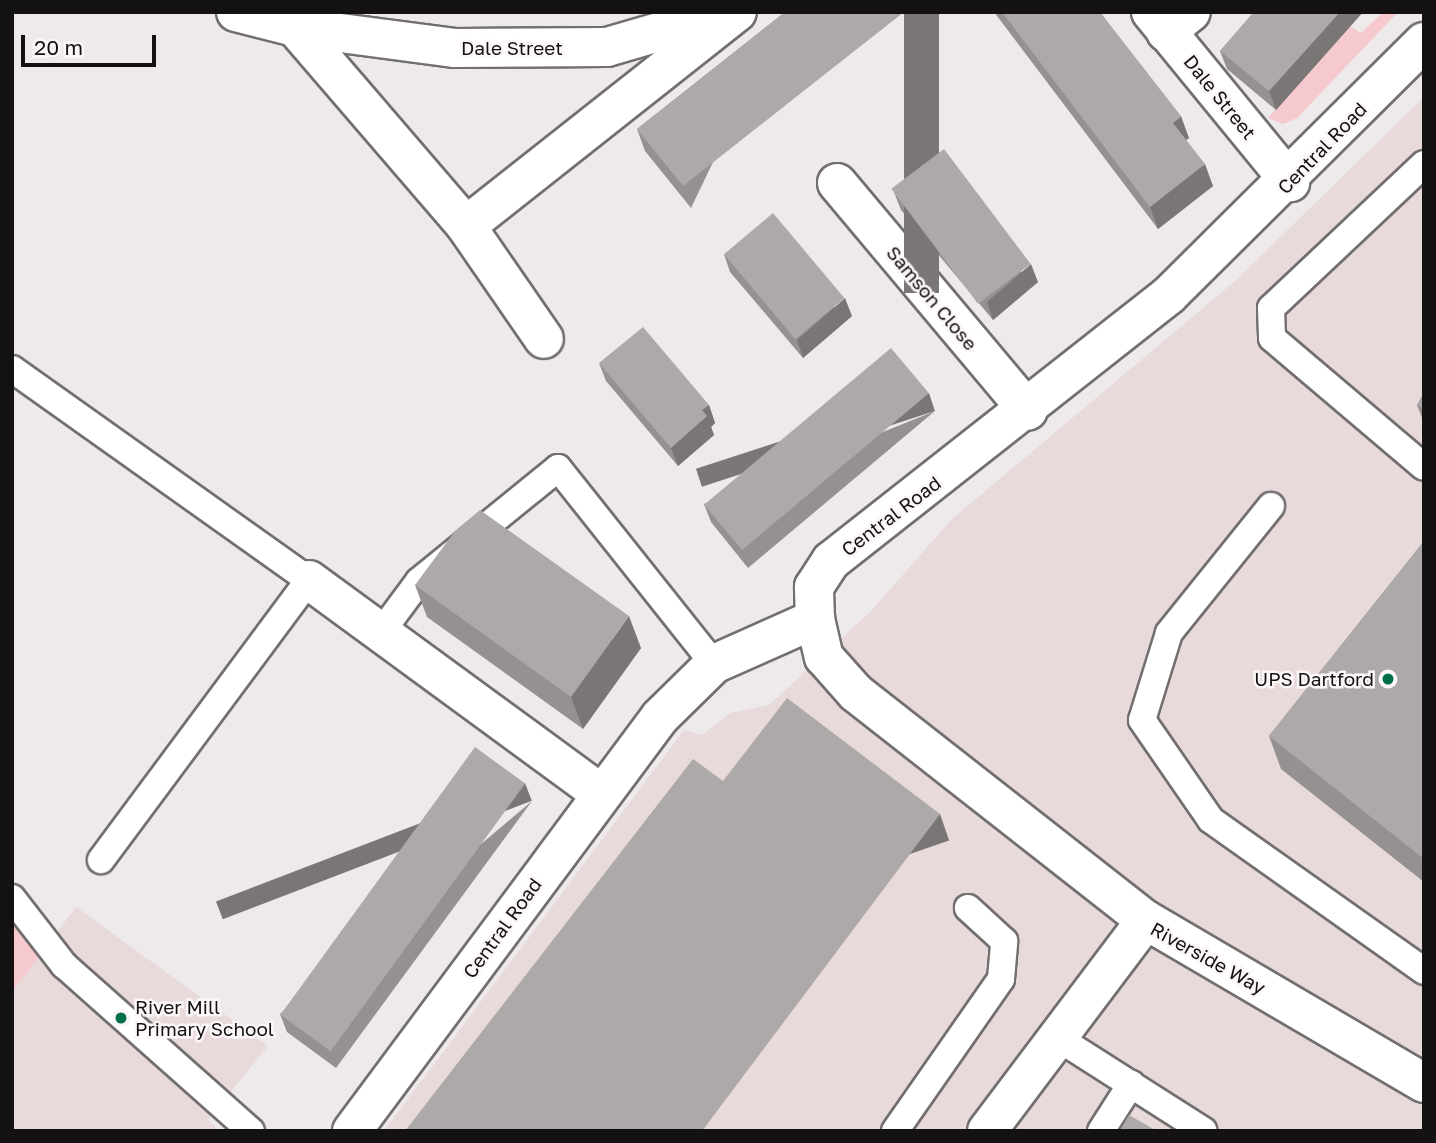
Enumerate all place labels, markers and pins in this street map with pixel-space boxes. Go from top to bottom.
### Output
place label: UPS Dartford [1254,668,1374,690]
marker: UPS Dartford [1380,671,1396,687]
place label: River Mill Primary School [135,996,274,1040]
marker: River Mill Primary School [113,1010,129,1026]

